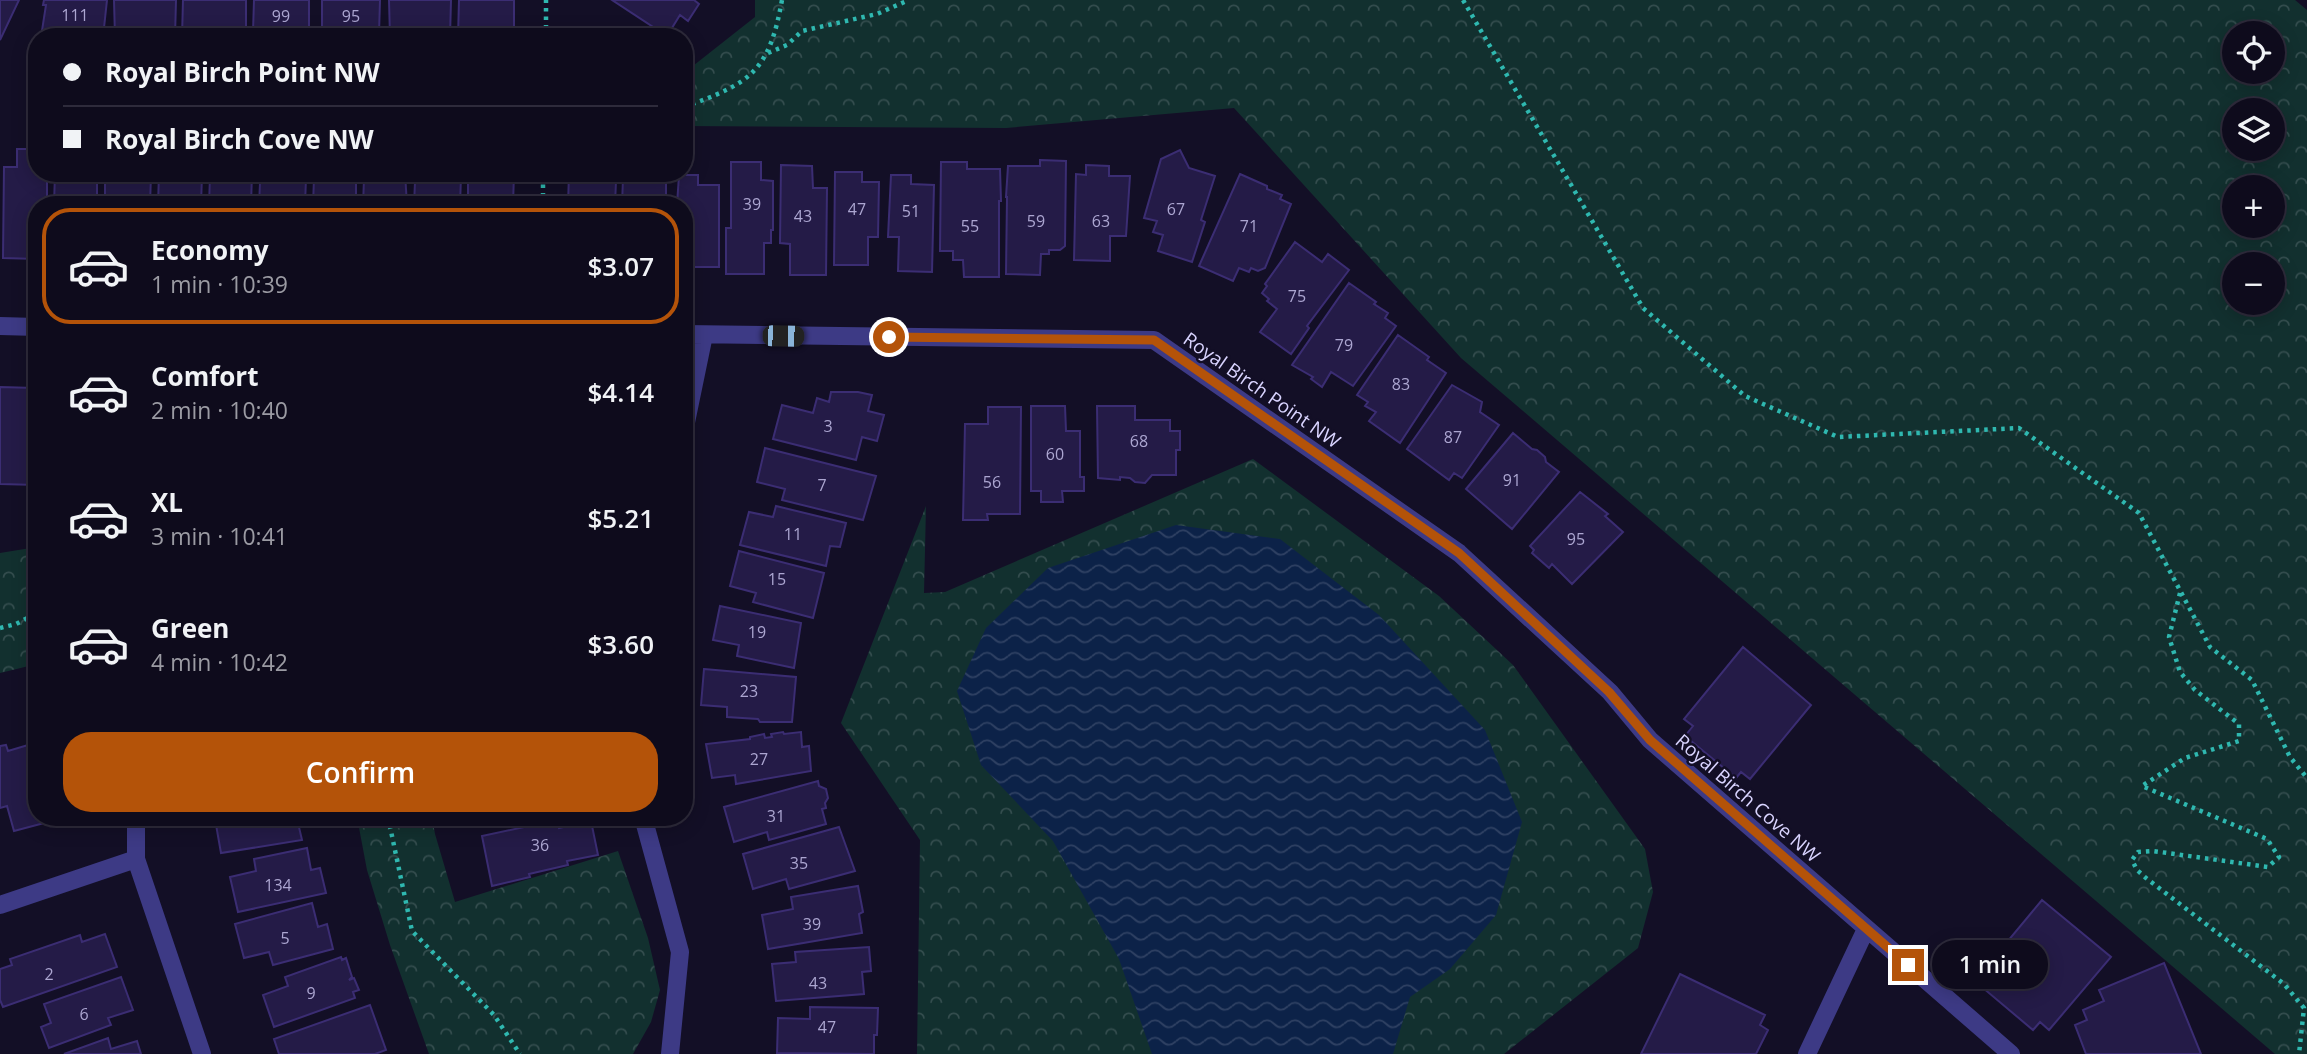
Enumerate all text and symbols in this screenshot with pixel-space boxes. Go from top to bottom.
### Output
house number: 111 [61,4,89,26]
house number: 99 [272,5,290,27]
house number: 95 [342,5,360,27]
map controls [2222,21,2285,315]
button: locate [2222,21,2285,84]
text: Royal Birch Point NW [105,54,380,90]
button: layers [2222,98,2285,161]
text: Royal Birch Cove NW [105,121,374,157]
button: + [2222,175,2285,238]
house number: 39 [743,193,761,215]
house number: 47 [848,198,866,220]
house number: 67 [1167,198,1185,220]
house number: 51 [902,200,920,222]
house number: 43 [794,205,812,227]
house number: 59 [1027,210,1045,232]
house number: 63 [1092,210,1110,232]
house number: 55 [961,215,979,237]
house number: 71 [1240,215,1258,237]
text: Economy [151,232,269,268]
icon: car [67,235,130,298]
text: $3.07 [587,248,654,284]
button: − [2222,252,2285,315]
text: 1 min · 10:39 [151,268,288,300]
house number: 75 [1288,285,1306,307]
route start [873,321,905,353]
car [762,325,805,347]
street label: Royal Birch Point NW [1178,326,1346,454]
house number: 79 [1335,334,1353,356]
text: Comfort [151,358,258,394]
icon: car [67,361,130,424]
house number: 83 [1392,373,1410,395]
text: $4.14 [587,374,654,410]
text: 2 min · 10:40 [151,394,288,426]
house number: 3 [823,415,833,437]
house number: 87 [1444,426,1462,448]
house number: 68 [1130,430,1148,452]
house number: 60 [1046,443,1064,465]
house number: 91 [1503,469,1521,491]
house number: 56 [983,471,1001,493]
house number: 7 [817,474,827,496]
text: XL [151,484,183,520]
icon: car [67,487,130,550]
text: $5.21 [587,500,654,536]
text: 3 min · 10:41 [151,520,288,552]
house number: 11 [784,523,802,545]
house number: 95 [1567,528,1585,550]
house number: 15 [768,568,786,590]
text: Green [151,610,229,646]
icon: car [67,613,130,676]
house number: 19 [748,621,766,643]
text: $3.60 [587,626,654,662]
text: 4 min · 10:42 [151,646,288,678]
house number: 23 [740,680,758,702]
street label: Royal Birch Cove NW [1670,728,1826,868]
button: Confirm [63,732,658,812]
house number: 27 [750,748,768,770]
house number: 31 [767,805,785,827]
house number: 36 [531,834,549,856]
house number: 35 [790,852,808,874]
house number: 134 [264,874,292,896]
house number: 39 [803,913,821,935]
house number: 5 [280,927,290,949]
callout: 1 min [1932,940,2048,990]
text: 1 min [1959,948,2021,980]
route end [1892,949,1924,981]
house number: 2 [44,963,54,985]
house number: 43 [809,972,827,994]
house number: 9 [306,982,316,1004]
house number: 6 [79,1003,89,1025]
house number: 47 [818,1016,836,1038]

